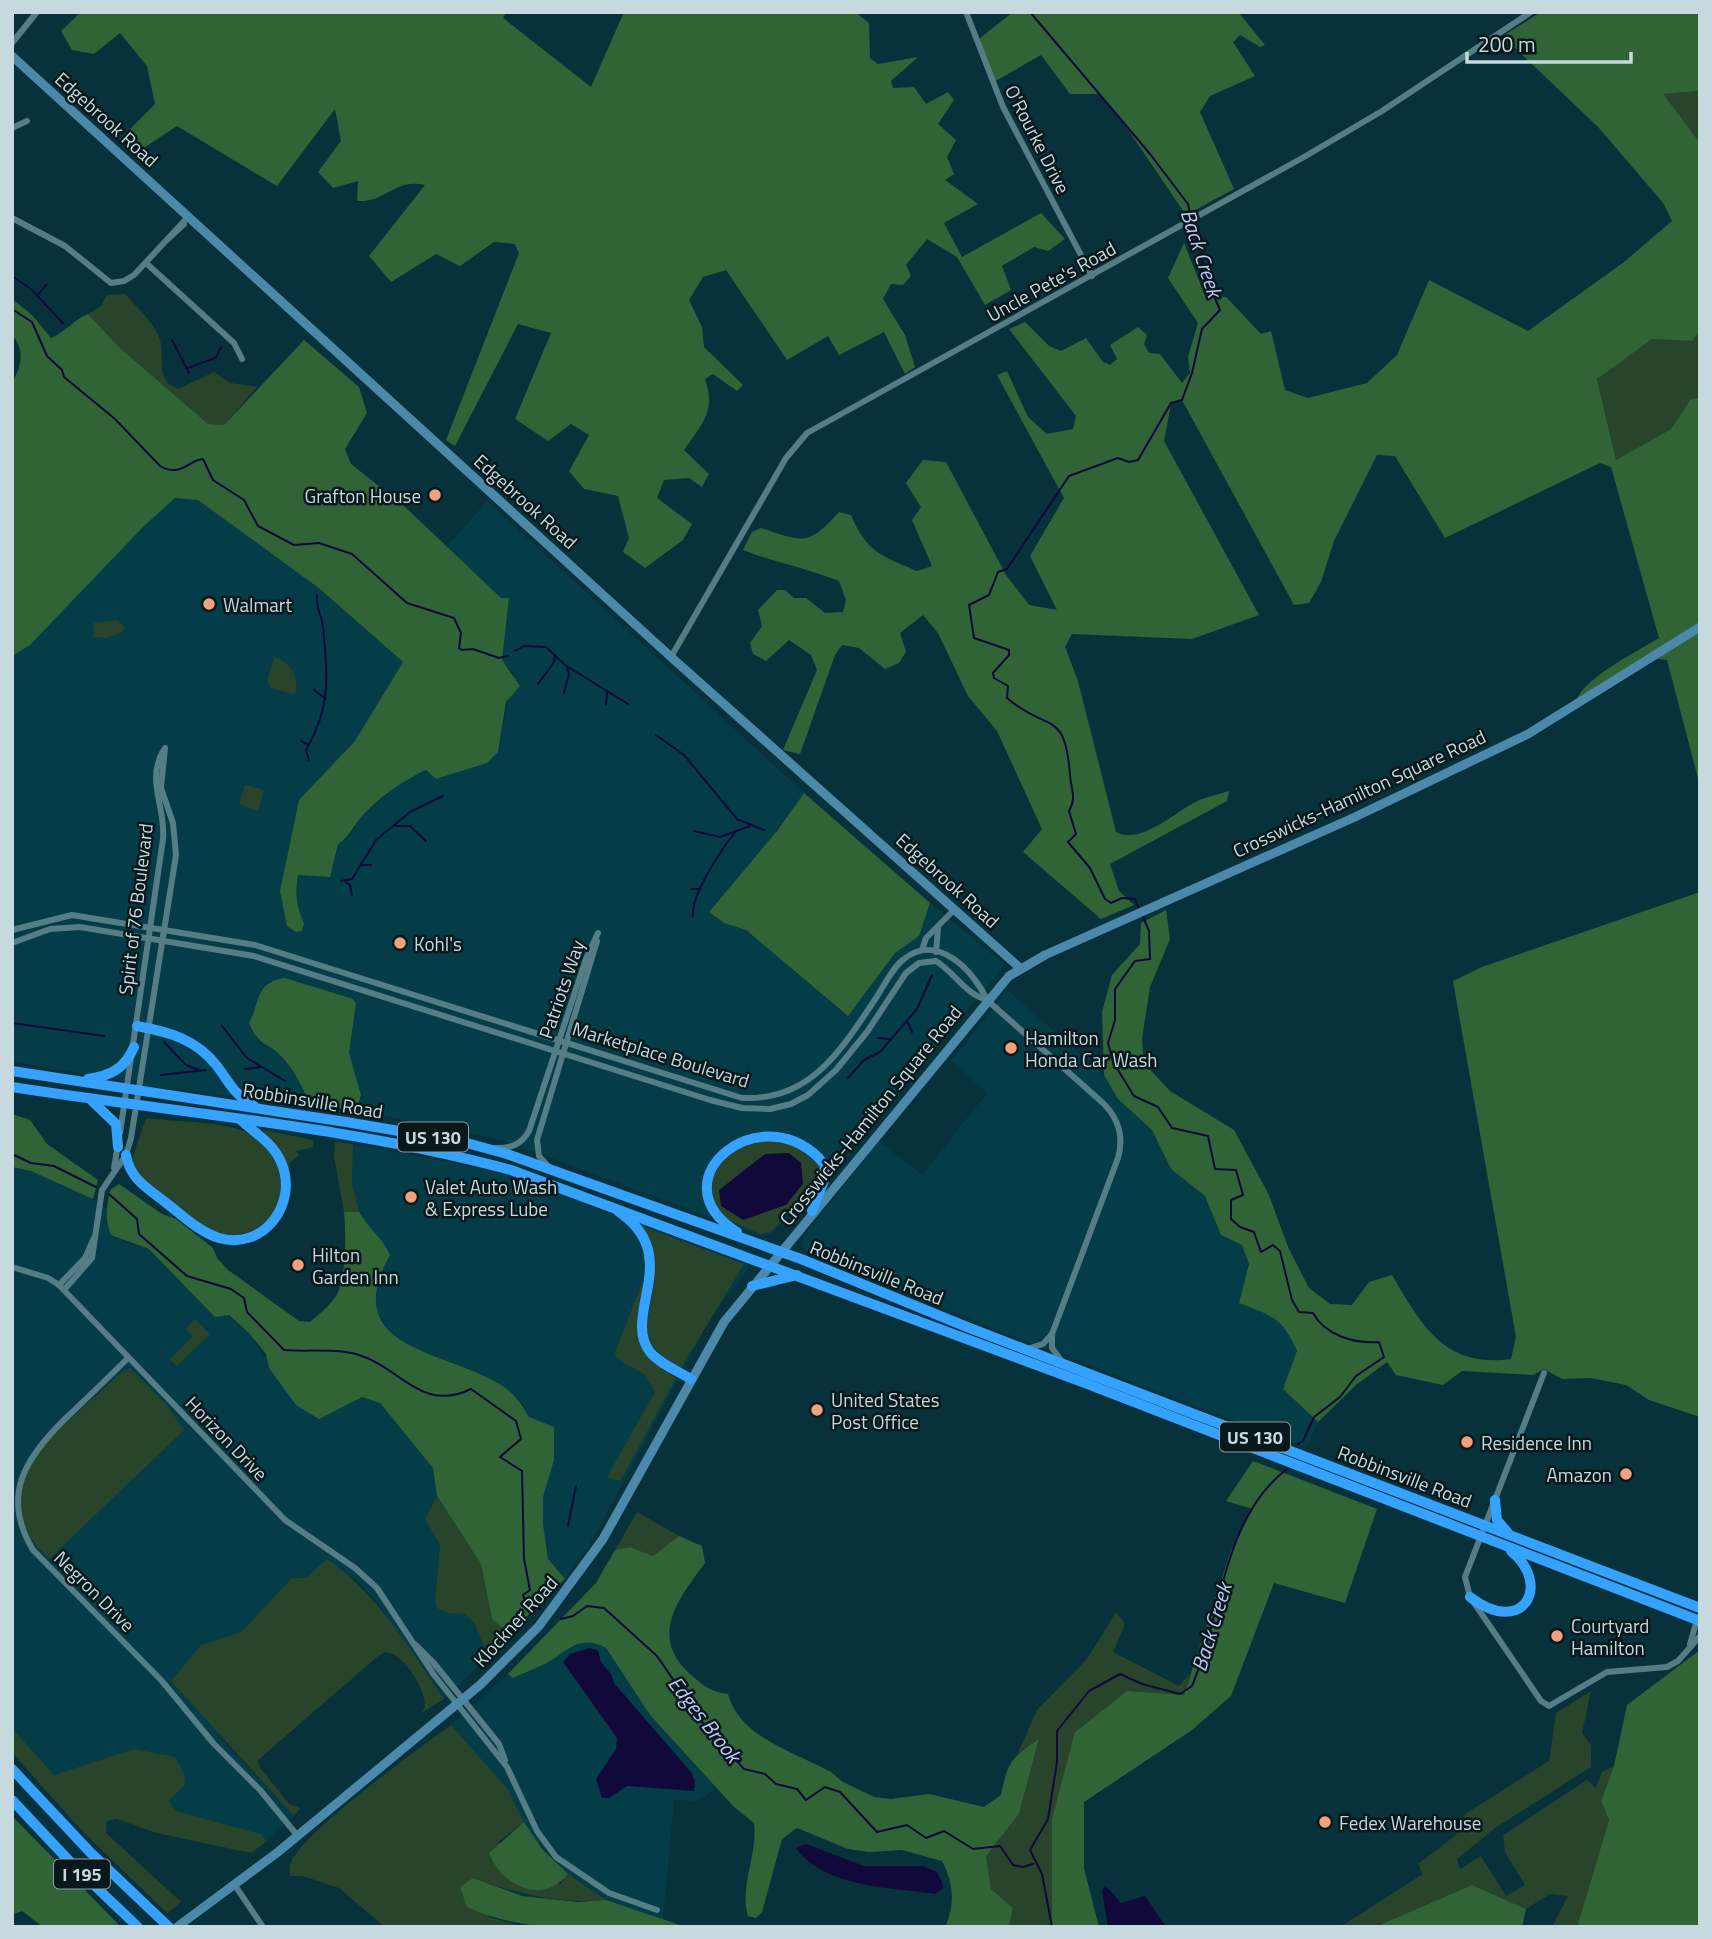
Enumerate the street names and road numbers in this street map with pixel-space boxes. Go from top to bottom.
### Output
street label: Edgebrook Road [49,65,165,173]
street label: O'Rourke Drive [998,79,1078,199]
street label: Uncle Pete's Road [981,233,1121,329]
street label: Edgebrook Road [468,447,584,555]
street label: Crosswicks-Hamilton Square Road [1228,721,1490,865]
street label: Spirit of 76 Boulevard [110,822,160,996]
street label: Edgebrook Road [890,826,1006,934]
street label: Patriots Way [531,936,591,1042]
street label: Crosswicks-Hamilton Square Road [772,999,968,1231]
street label: Marketplace Boulevard [569,1013,753,1095]
street label: Robbinsville Road [241,1075,385,1125]
road number: US 130 [398,1122,468,1152]
street label: Robbinsville Road [806,1232,948,1312]
street label: Horizon Drive [179,1389,275,1487]
road number: US 130 [1220,1422,1290,1452]
street label: Robbinsville Road [1334,1437,1476,1515]
street label: Negron Drive [48,1544,142,1638]
street label: Klockner Road [466,1569,564,1673]
road number: I 195 [54,1860,110,1888]

